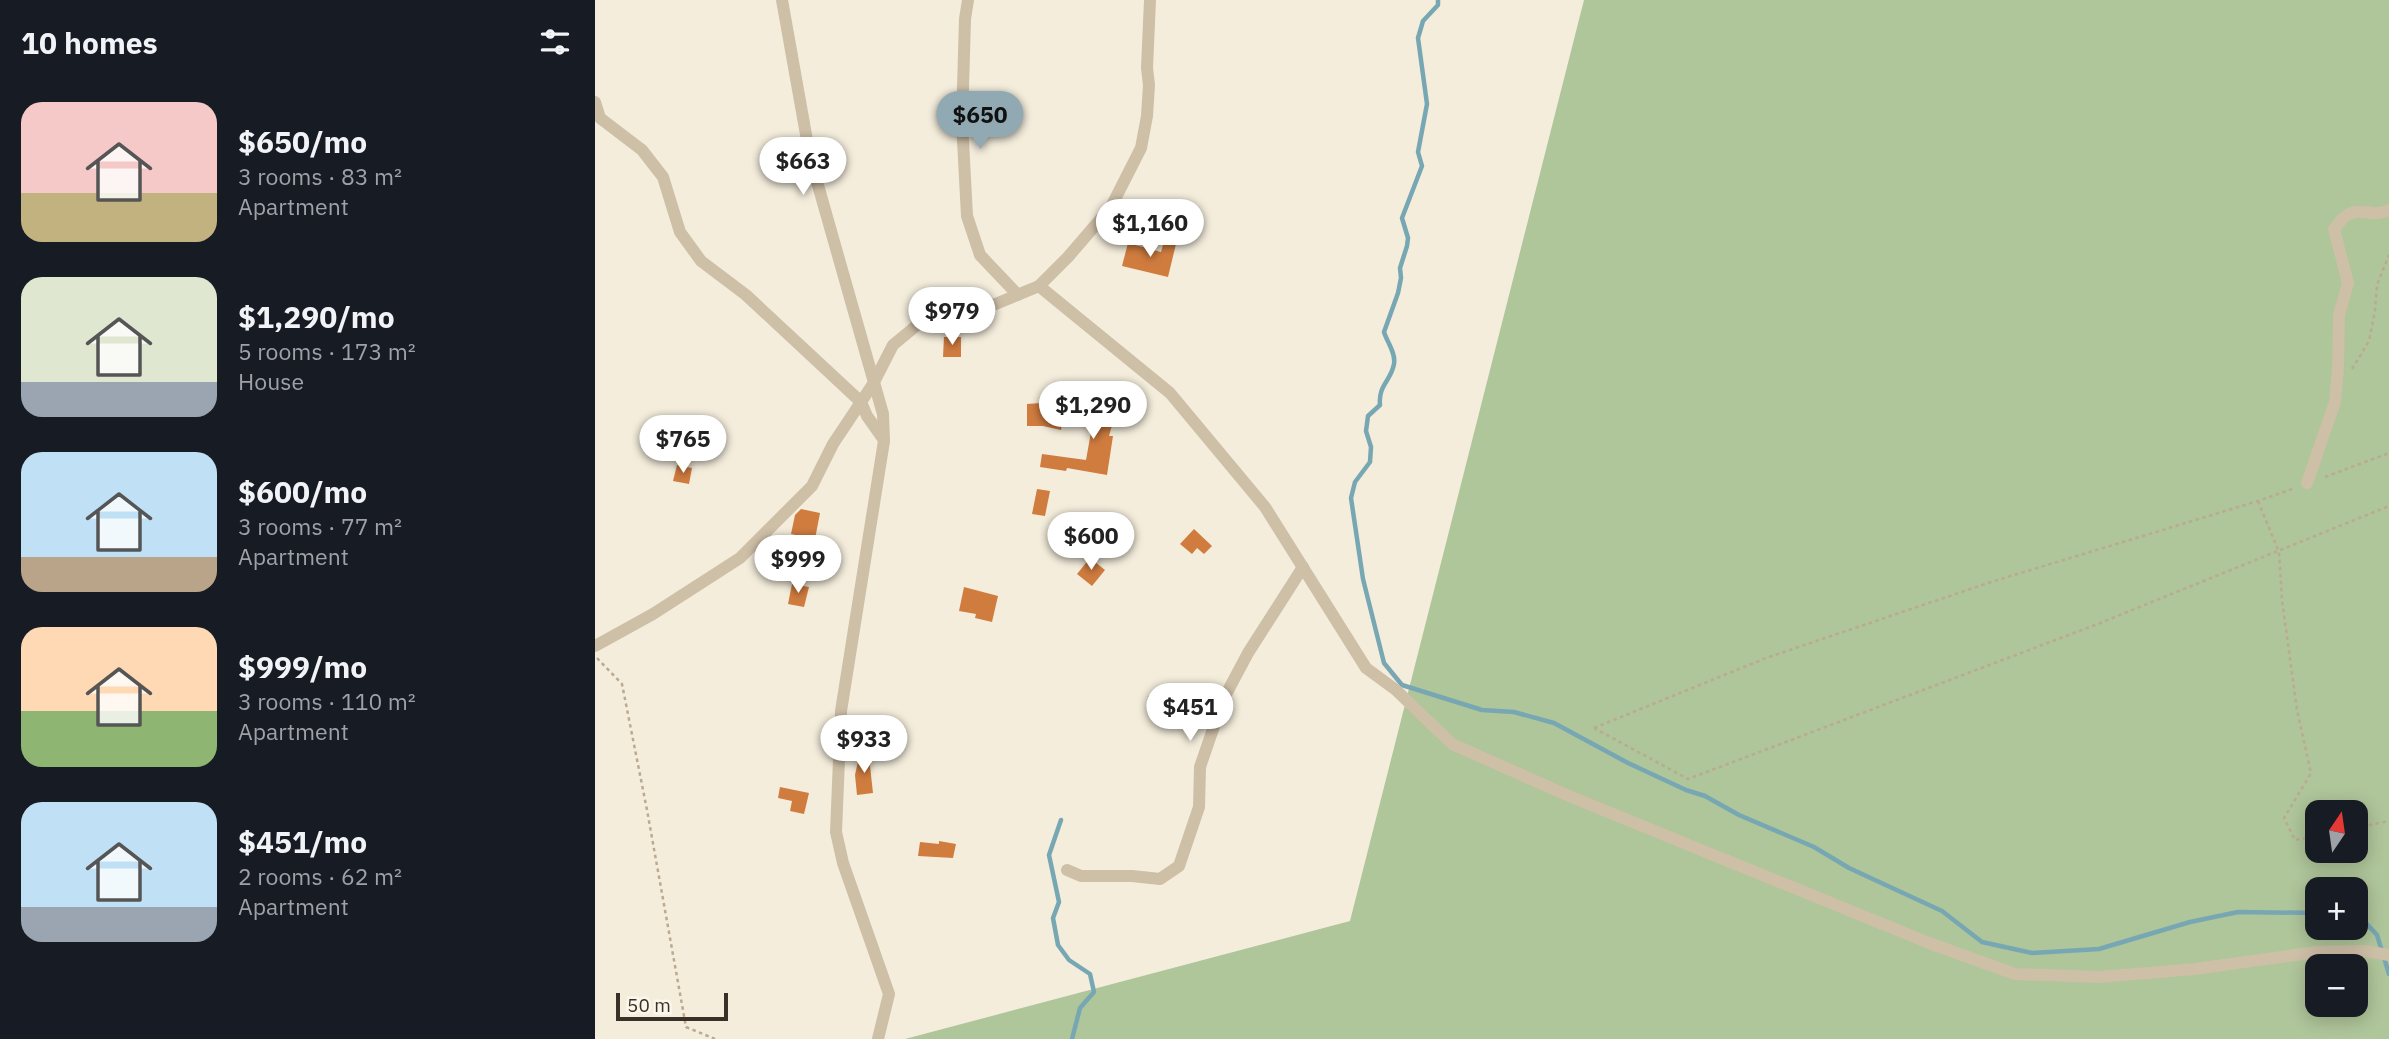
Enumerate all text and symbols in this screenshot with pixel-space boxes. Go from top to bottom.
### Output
text: 10 homes [21,23,158,62]
icon: filters [536,23,574,61]
pin: $650 [939,92,1021,151]
text: $650 [952,99,1008,129]
text: $650/mo [238,122,367,161]
icon: home [77,130,161,214]
pin: $663 [762,138,844,197]
text: $663 [775,145,831,175]
text: 3 rooms · 83 m² [238,161,402,191]
text: Apartment [238,191,349,221]
pin: $1,160 [1093,200,1207,259]
text: $1,160 [1112,207,1188,237]
pin: $979 [911,288,993,347]
text: $979 [924,295,980,325]
text: $1,290/mo [238,297,395,336]
icon: home [77,305,161,389]
text: 5 rooms · 173 m² [238,336,416,366]
text: House [238,366,304,396]
pin: $1,290 [1036,382,1150,441]
text: $1,290 [1055,389,1131,419]
pin: $765 [642,416,724,475]
text: $765 [655,423,711,453]
text: $600/mo [238,472,367,511]
icon: home [77,480,161,564]
text: 3 rooms · 77 m² [238,511,402,541]
pin: $600 [1050,512,1132,572]
text: $600 [1063,520,1119,550]
pin: $999 [757,536,839,595]
text: Apartment [238,541,349,571]
text: $999 [770,543,826,573]
text: $999/mo [238,647,367,686]
icon: home [77,655,161,739]
pin: $451 [1149,684,1231,743]
text: 3 rooms · 110 m² [238,686,416,716]
text: $451 [1162,691,1218,721]
text: Apartment [238,716,349,746]
pin: $933 [823,716,905,775]
text: $933 [836,723,892,753]
north arrow [2305,800,2368,863]
map controls [2305,800,2368,1017]
text: $451/mo [238,822,367,861]
icon: home [77,830,161,914]
text: 2 rooms · 62 m² [238,861,402,891]
button: + [2305,877,2368,940]
text: Apartment [238,891,349,921]
button: − [2305,954,2368,1017]
scale bar [616,990,728,1022]
text: 50 m [627,993,671,1017]

